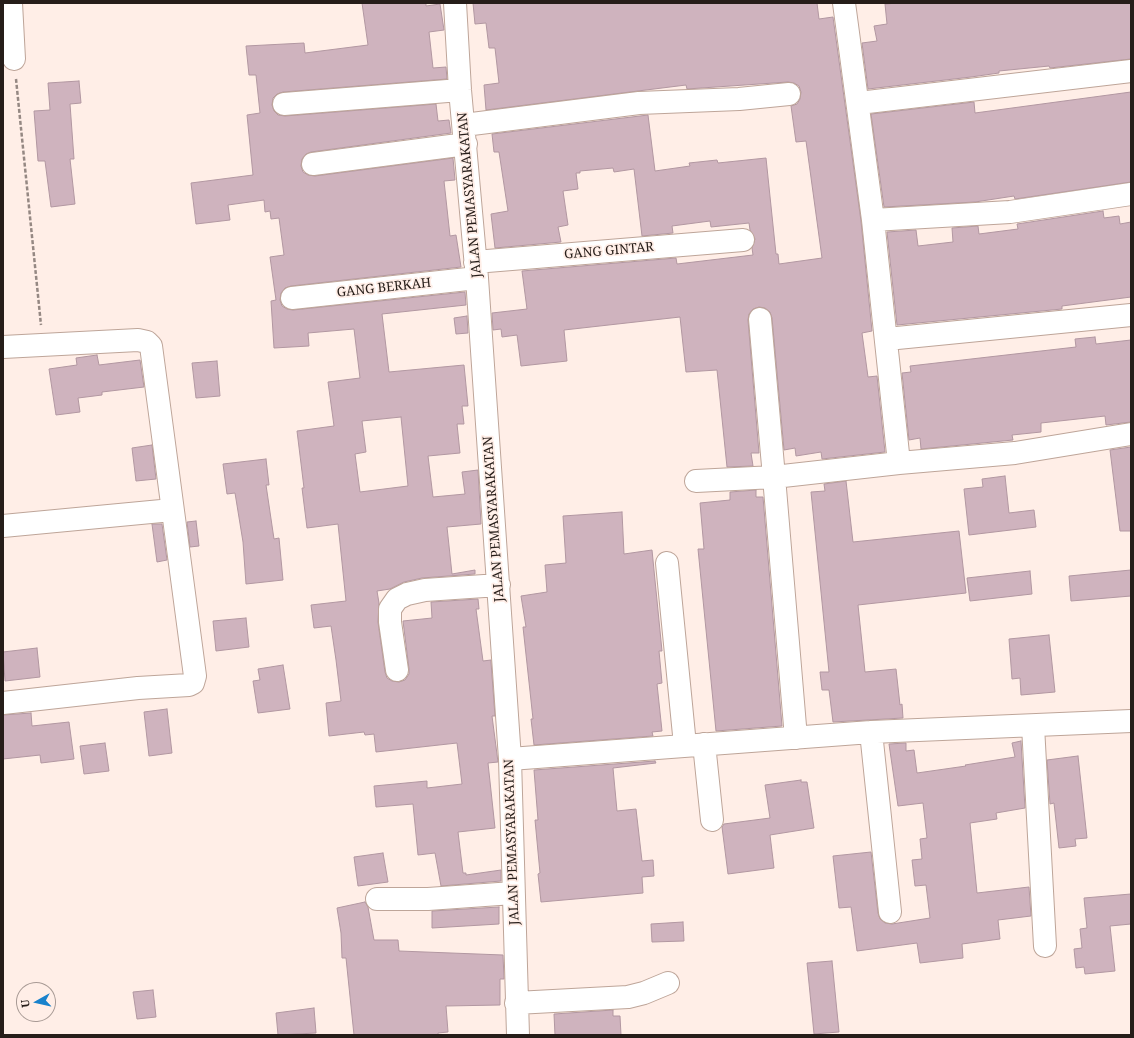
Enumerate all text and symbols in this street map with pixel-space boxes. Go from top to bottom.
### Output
street label: JALAN PEMASYARAKATAN [455,111,485,279]
street label: GANG GINTAR [564,239,654,263]
street label: GANG BERKAH [336,275,432,301]
street label: JALAN PEMASYARAKATAN [480,435,508,603]
street label: JALAN PEMASYARAKATAN [501,759,523,925]
north arrow [16,982,56,1022]
text: U [17,998,33,1009]

